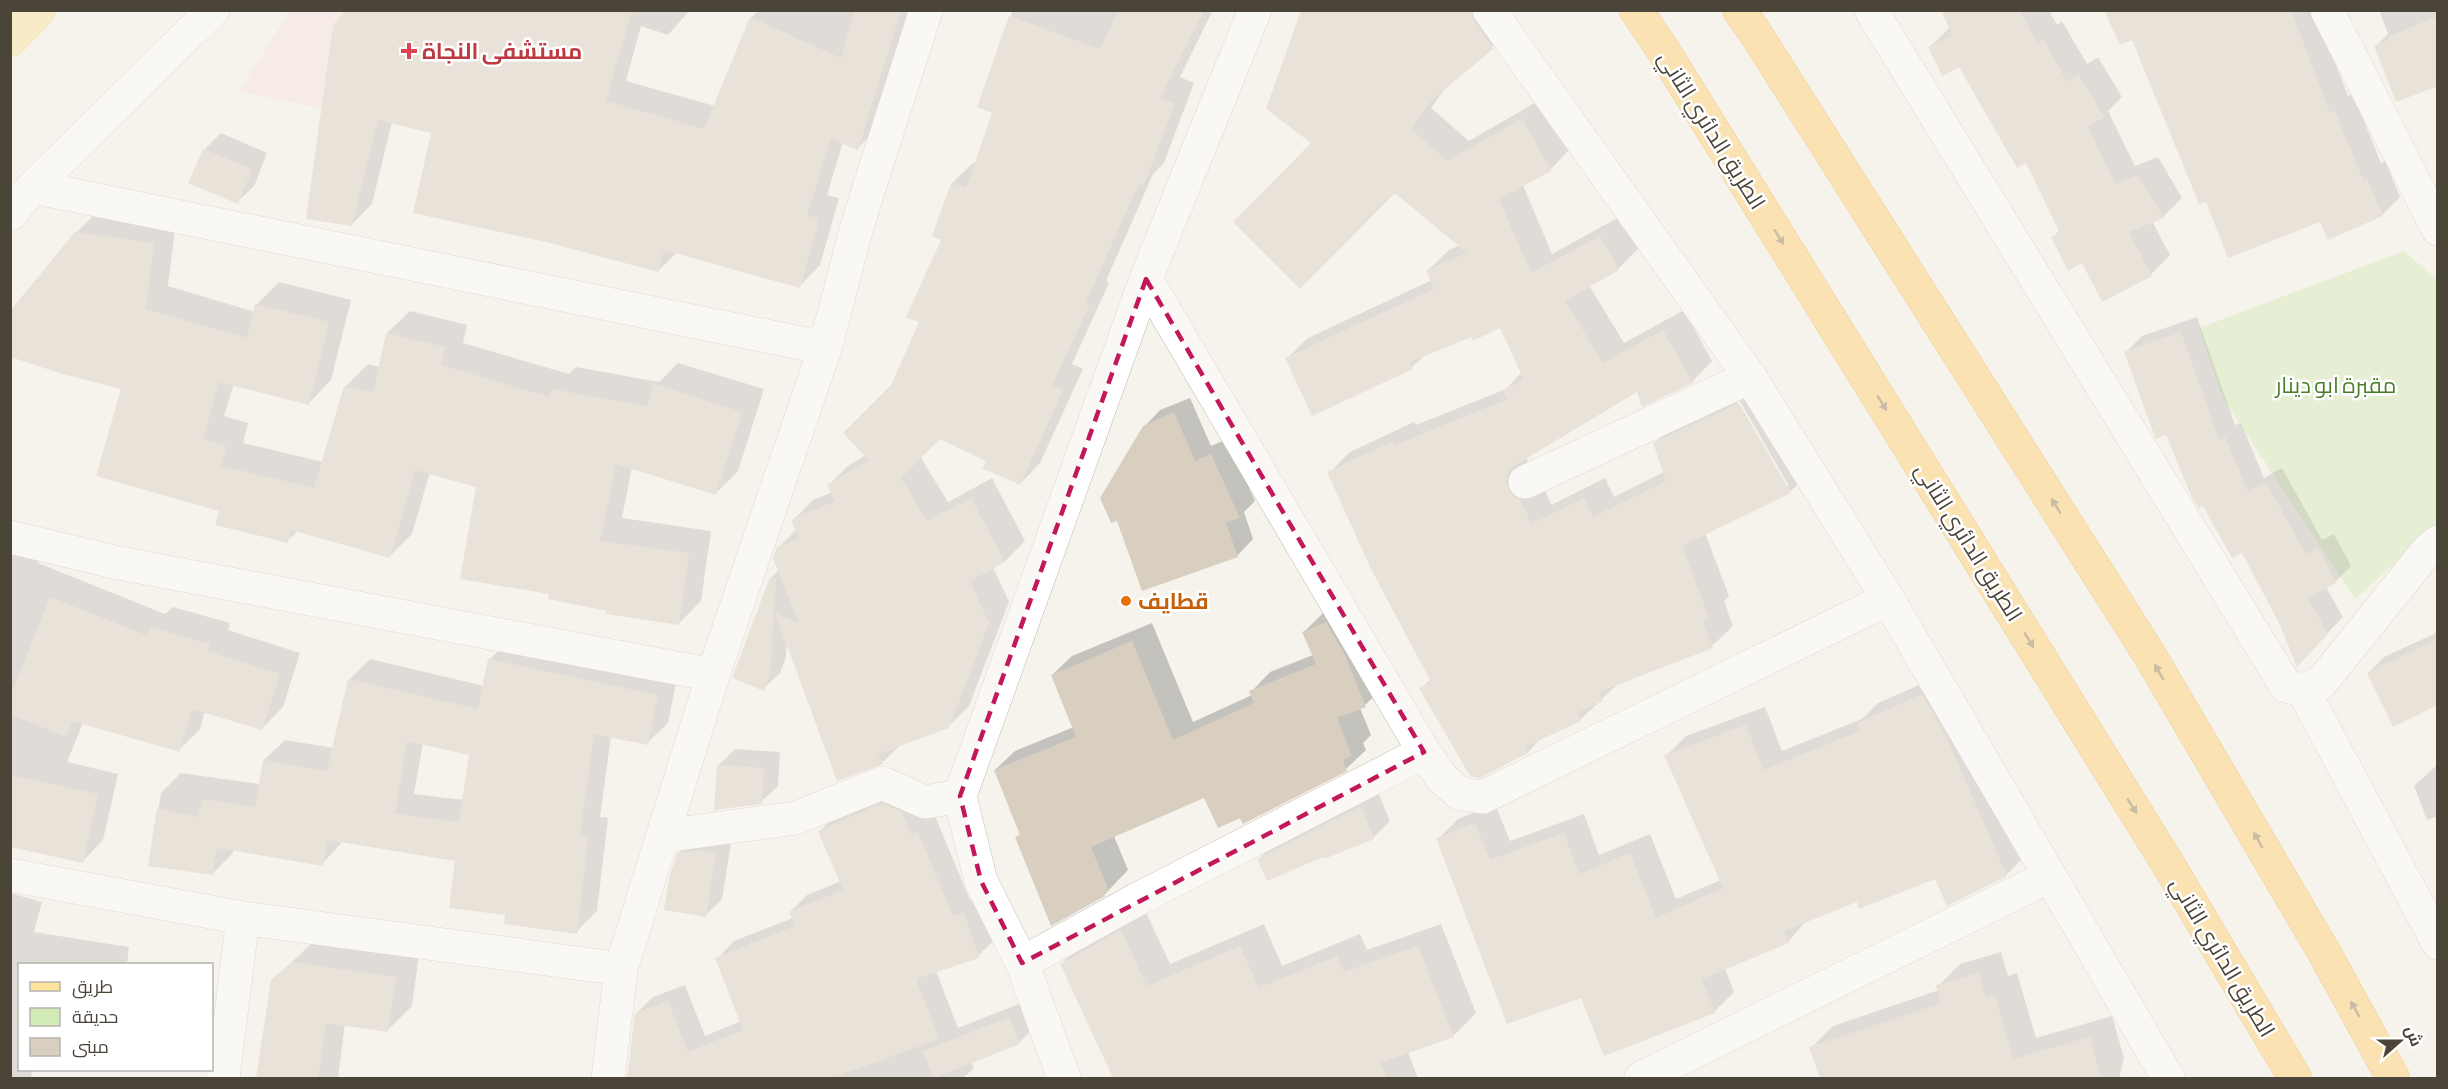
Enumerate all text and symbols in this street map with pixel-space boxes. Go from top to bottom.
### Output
place label: مستشفى النجاة [422,39,582,66]
marker: مستشفى النجاة [400,42,418,60]
street label: الطريق الدائري الثاني [1650,47,1770,216]
one-way arrow [1773,229,1784,245]
park label: مقبرة ابو دينار [2274,373,2396,400]
one-way arrow [1876,395,1887,411]
street label: الطريق الدائري الثاني [1907,459,2027,628]
one-way arrow [2051,498,2062,514]
place label: قطايف [1138,589,1209,616]
marker: قطايف [1119,594,1133,608]
one-way arrow [2024,632,2035,648]
one-way arrow [2155,663,2165,680]
one-way arrow [2127,798,2138,814]
one-way arrow [2253,831,2263,848]
street label: الطريق الدائري الثاني [2162,873,2280,1044]
legend [18,963,213,1071]
text: طريق [72,977,113,999]
one-way arrow [2350,1000,2360,1017]
text: حديقة [72,1007,118,1028]
north arrow [2370,1011,2430,1071]
text: ش [2400,1023,2425,1049]
text: مبنى [72,1037,109,1058]

